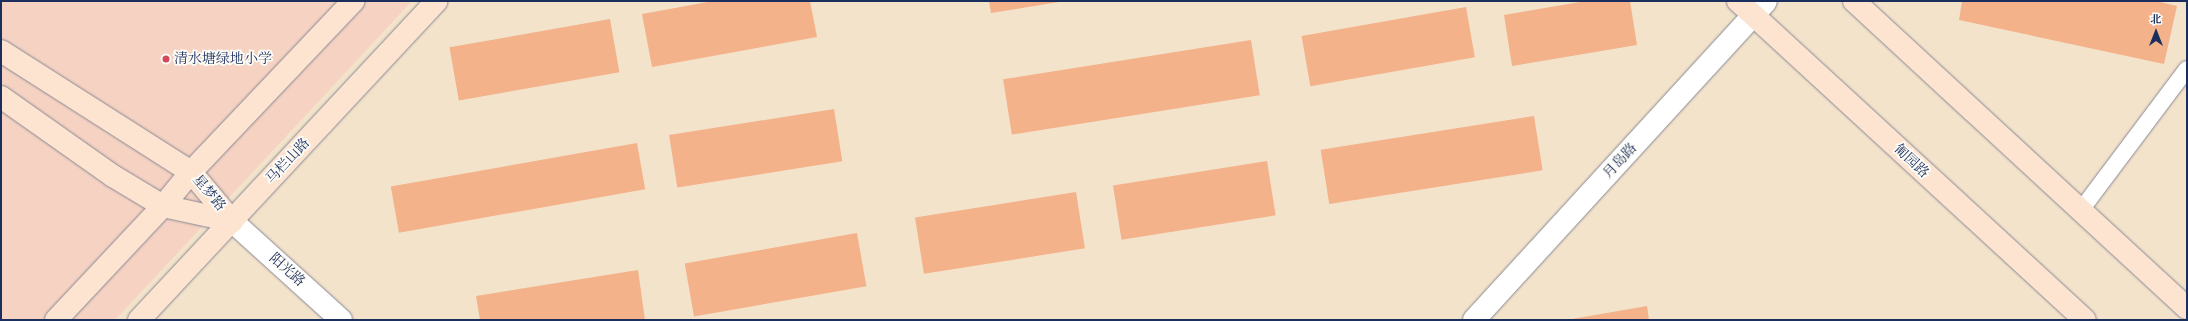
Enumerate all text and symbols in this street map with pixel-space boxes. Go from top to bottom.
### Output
north arrow [2136,12,2176,52]
text: 北 [2151,13,2162,26]
place label: 清水塘绿地小学 [174,51,272,67]
marker: 清水塘绿地小学 [161,54,171,64]
street label: 马栏山路 [263,135,313,187]
street label: 月岛路 [1600,140,1640,182]
street label: 匍园路 [1890,141,1932,181]
street label: 星梦路 [189,172,229,214]
street label: 阳光路 [266,250,308,290]

